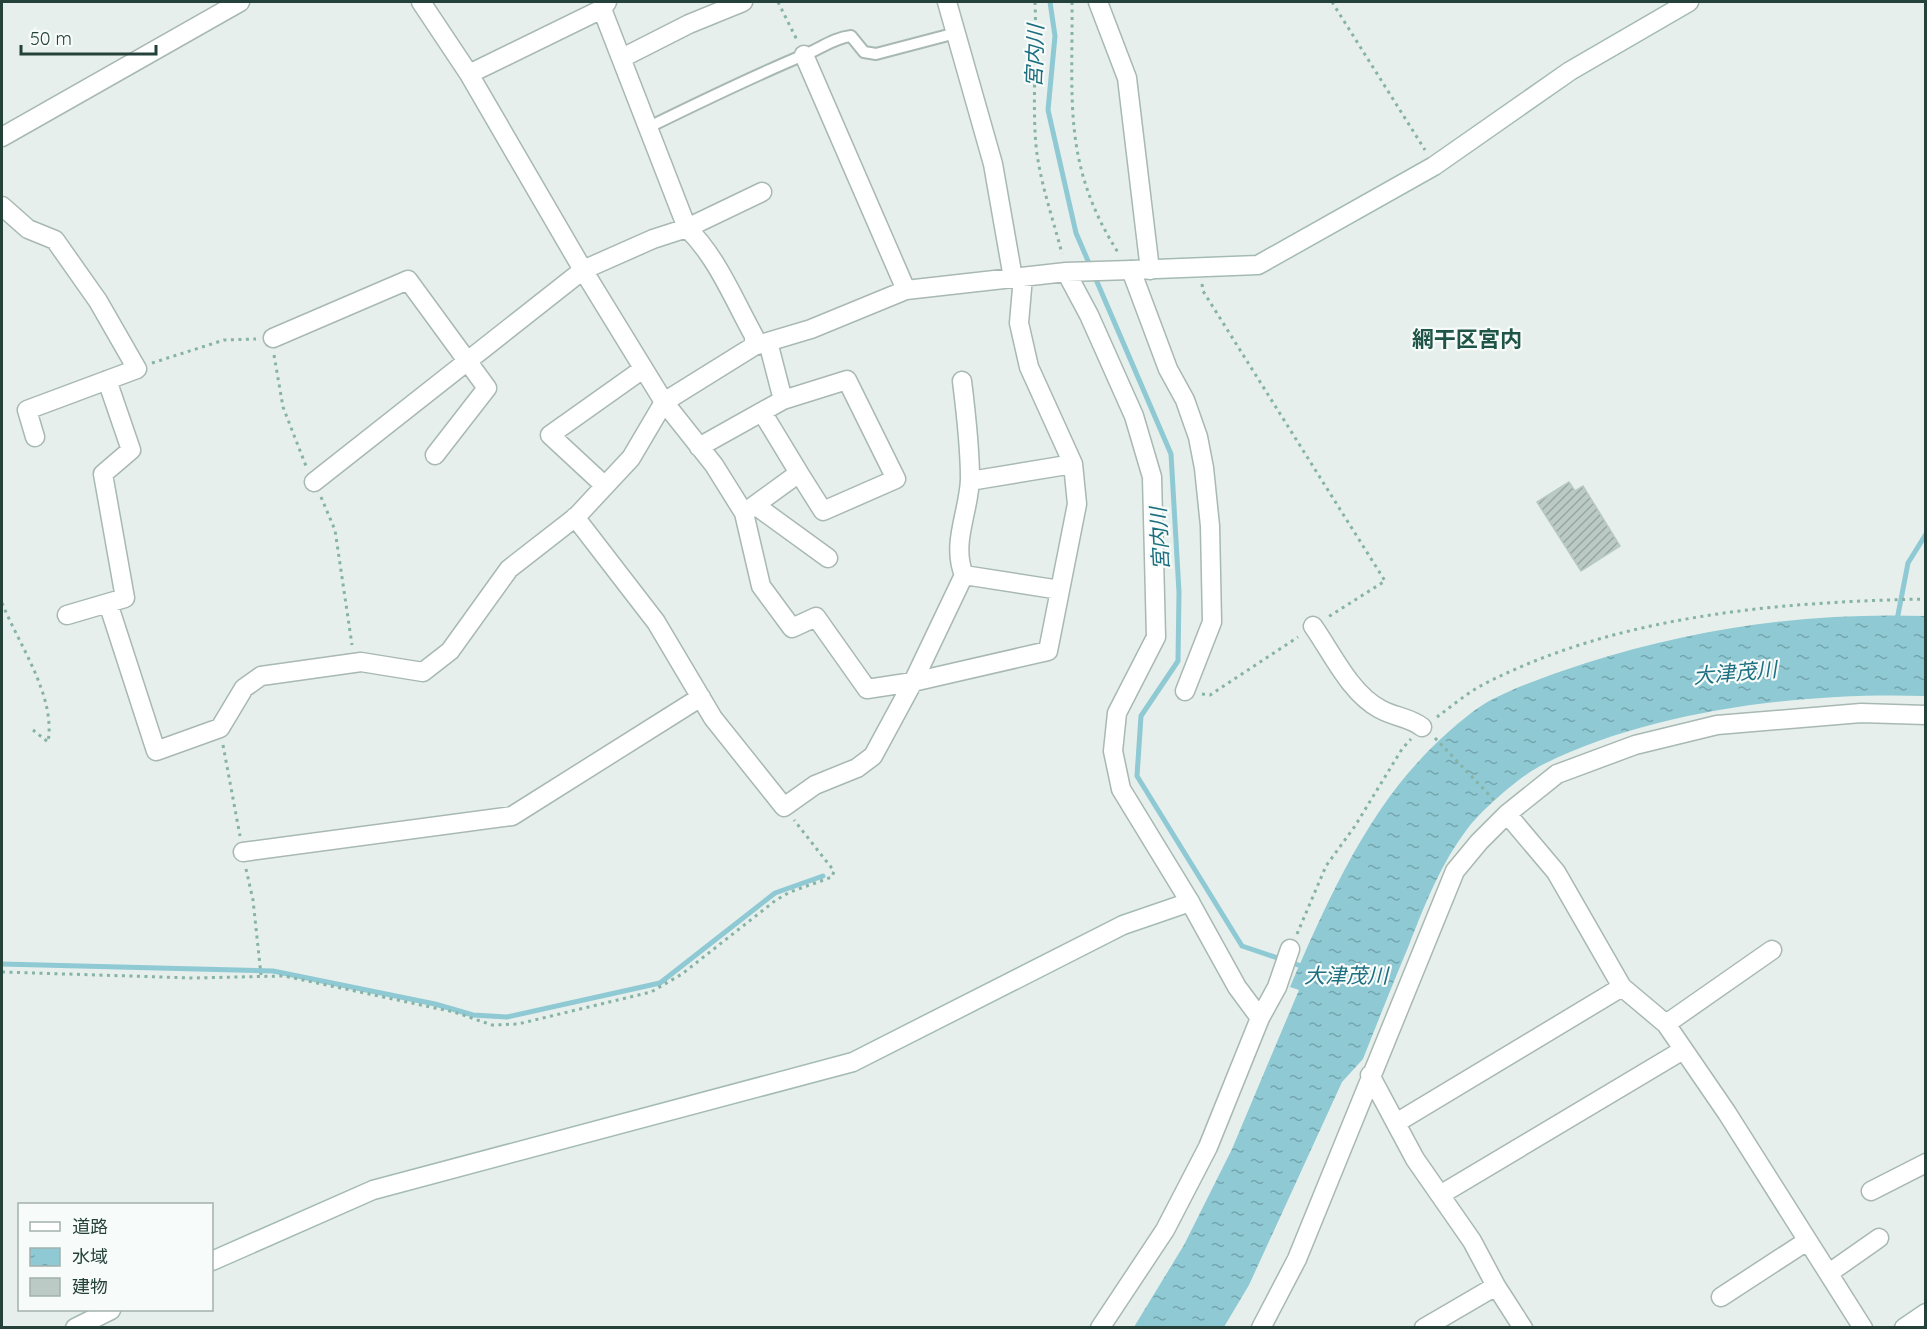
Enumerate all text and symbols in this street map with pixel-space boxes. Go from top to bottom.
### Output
scale bar [21,18,156,56]
water label: 宮内川 [1020,22,1048,88]
text: 50 m [30,27,72,50]
district label: 網干区宮内 [1412,325,1522,353]
water label: 宮内川 [1144,505,1174,571]
water label: 大津茂川 [1692,655,1780,689]
water label: 大津茂川 [1304,962,1390,988]
legend [18,1203,213,1311]
text: 道路 [72,1215,108,1238]
text: 水域 [72,1245,108,1268]
text: 建物 [72,1275,108,1298]

